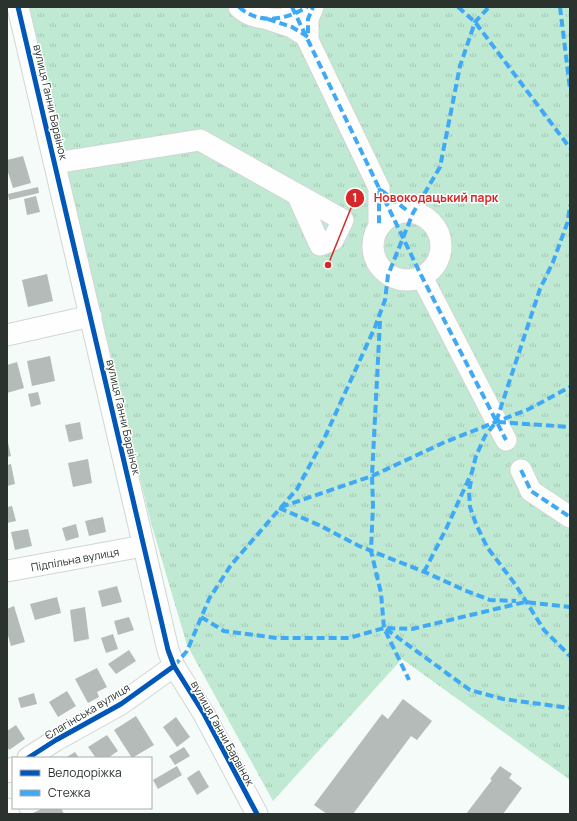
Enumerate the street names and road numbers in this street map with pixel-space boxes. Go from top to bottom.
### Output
street label: вулиця Ганни Барвінок [30,43,72,162]
street label: вулиця Ганни Барвінок [103,358,145,477]
street label: Підпільна вулиця [29,543,120,574]
street label: вулиця Ганни Барвінок [188,678,258,789]
street label: Єлагінська вулиця [41,680,133,742]

